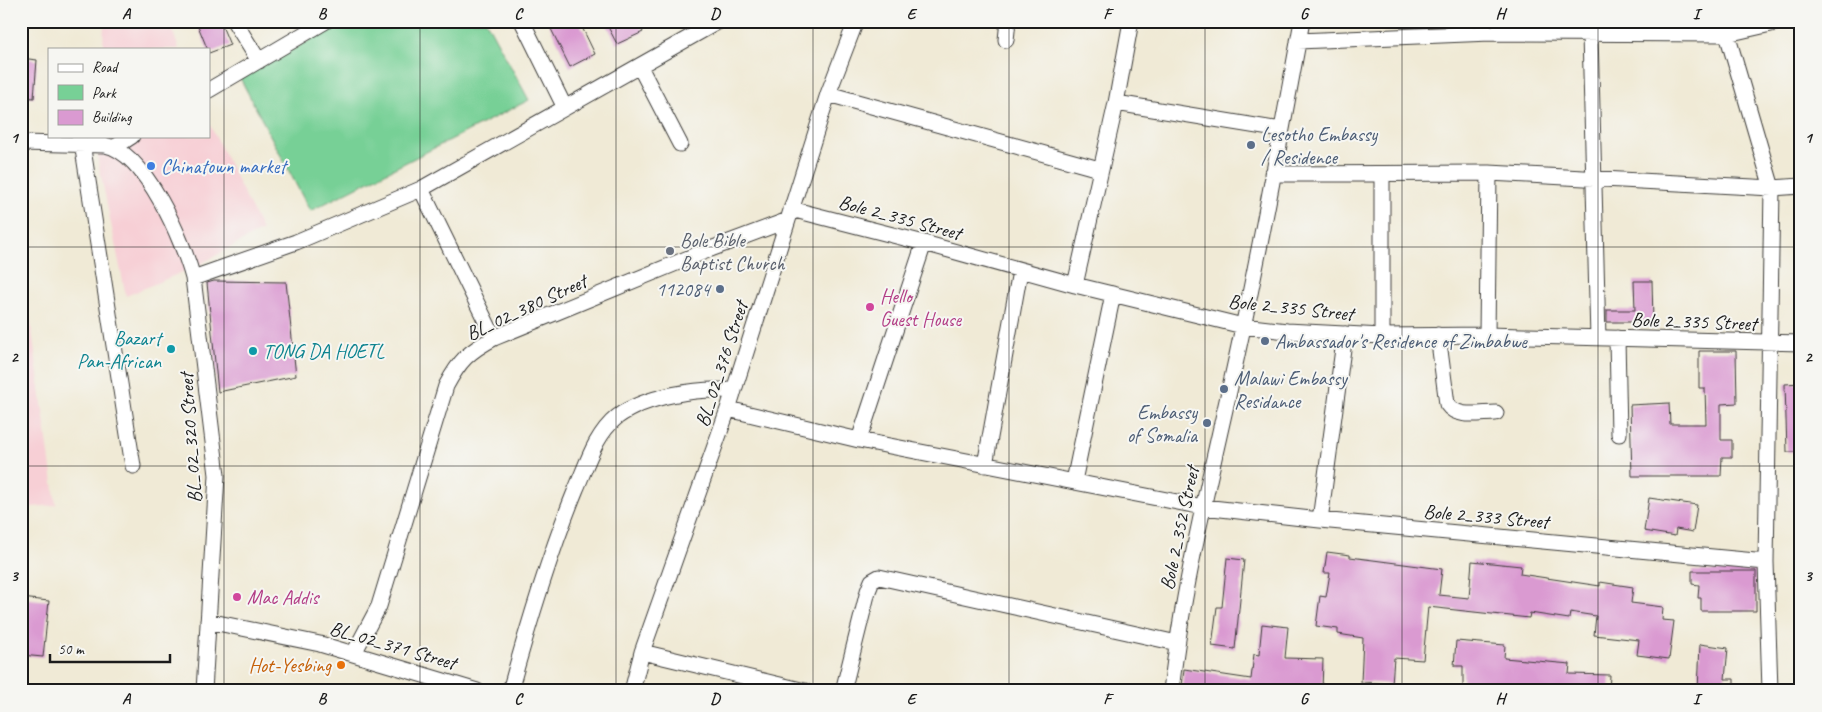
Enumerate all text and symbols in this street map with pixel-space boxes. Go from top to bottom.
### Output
text: A [122,4,132,24]
text: B [318,4,328,24]
text: C [514,4,524,24]
text: D [710,4,721,24]
text: E [907,4,918,24]
text: F [1103,4,1114,24]
text: G [1300,4,1310,24]
text: H [1495,4,1507,24]
text: I [1693,4,1703,24]
legend [48,48,210,138]
text: Road [92,58,119,77]
text: Park [92,84,117,103]
text: Building [92,108,132,127]
place label: Lesotho Embassy / Residence [1261,122,1378,170]
text: 1 [10,128,19,148]
text: 1 [1804,128,1813,148]
marker: Lesotho Embassy / Residence [1245,139,1257,151]
place label: Chinatown market [161,154,289,179]
marker: Chinatown market [145,160,157,172]
street label: Bole 2_335 Street [836,189,967,247]
place label: Bole Bible Baptist Church [680,228,786,276]
marker: Bole Bible Baptist Church [664,245,676,257]
street label: BL_02_380 Street [462,267,594,346]
place label: 112084 [656,277,712,302]
marker: 112084 [714,283,726,295]
place label: Hello Guest House [880,284,962,332]
street label: Bole 2_335 Street [1227,289,1358,327]
street label: BL_02_376 Street [689,295,755,430]
marker: Hello Guest House [864,301,876,313]
street label: Bole 2_335 Street [1631,307,1761,336]
place label: Bazart Pan-African [77,326,164,374]
place label: Ambassador's Residence of Zimbabwe [1275,329,1528,354]
marker: Ambassador's Residence of Zimbabwe [1259,335,1271,347]
place label: TONG DA HOETL [263,339,385,364]
marker: Bazart Pan-African [165,343,177,355]
marker: TONG DA HOETL [247,345,259,357]
text: 2 [10,347,19,367]
text: 2 [1804,347,1813,367]
place label: Malawi Embassy Residance [1234,366,1349,414]
street label: BL_02_320 Street [173,369,208,504]
marker: Malawi Embassy Residance [1218,383,1230,395]
place label: Embassy of Somalia [1127,400,1199,448]
marker: Embassy of Somalia [1201,417,1213,429]
street label: Bole 2_352 Street [1154,461,1205,592]
street label: Bole 2_333 Street [1422,499,1553,535]
text: 3 [10,566,19,586]
text: 3 [1804,566,1813,586]
place label: Mac Addis [247,585,321,610]
marker: Mac Addis [231,591,243,603]
street label: BL_02_371 Street [327,616,462,676]
scale bar [50,632,170,664]
text: 50 m [58,640,85,659]
place label: Hot-Yesbing [249,653,332,678]
marker: Hot-Yesbing [335,659,347,671]
text: A [122,689,132,709]
text: B [318,689,328,709]
text: C [514,689,524,709]
text: D [710,689,721,709]
text: E [907,689,918,709]
text: F [1103,689,1114,709]
text: G [1300,689,1310,709]
text: H [1495,689,1507,709]
text: I [1693,689,1703,709]

